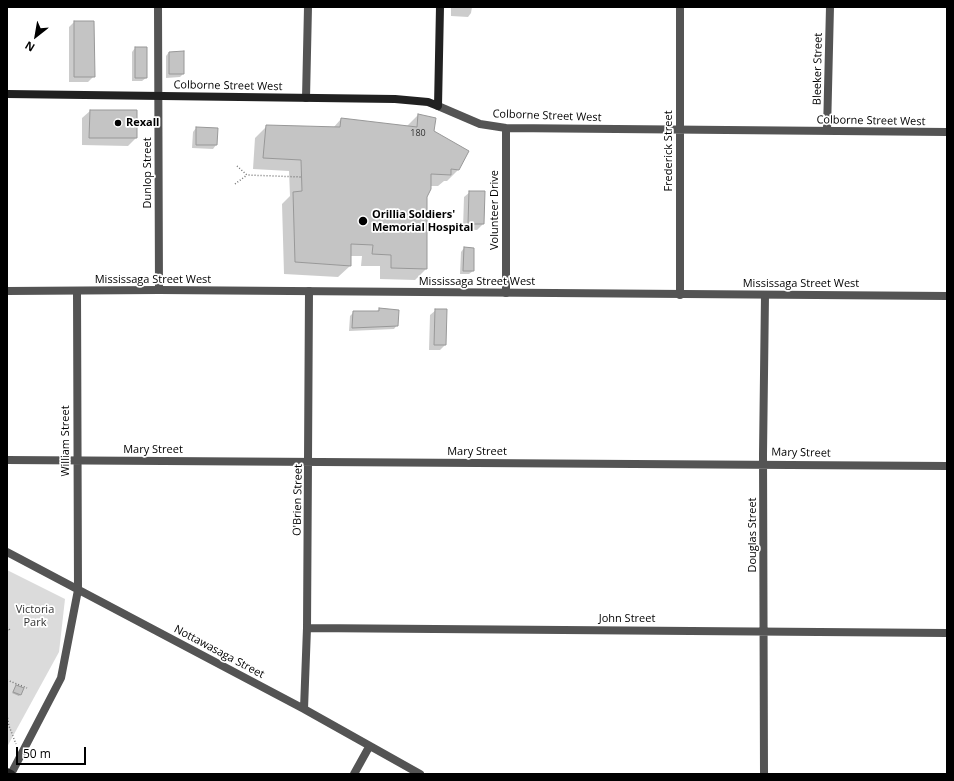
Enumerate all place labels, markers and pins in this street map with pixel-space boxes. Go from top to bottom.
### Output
place label: Rexall [126,116,159,130]
marker: Rexall [113,118,123,128]
place label: Orillia Soldiers' Memorial Hospital [372,208,473,234]
marker: Orillia Soldiers' Memorial Hospital [357,215,369,227]

